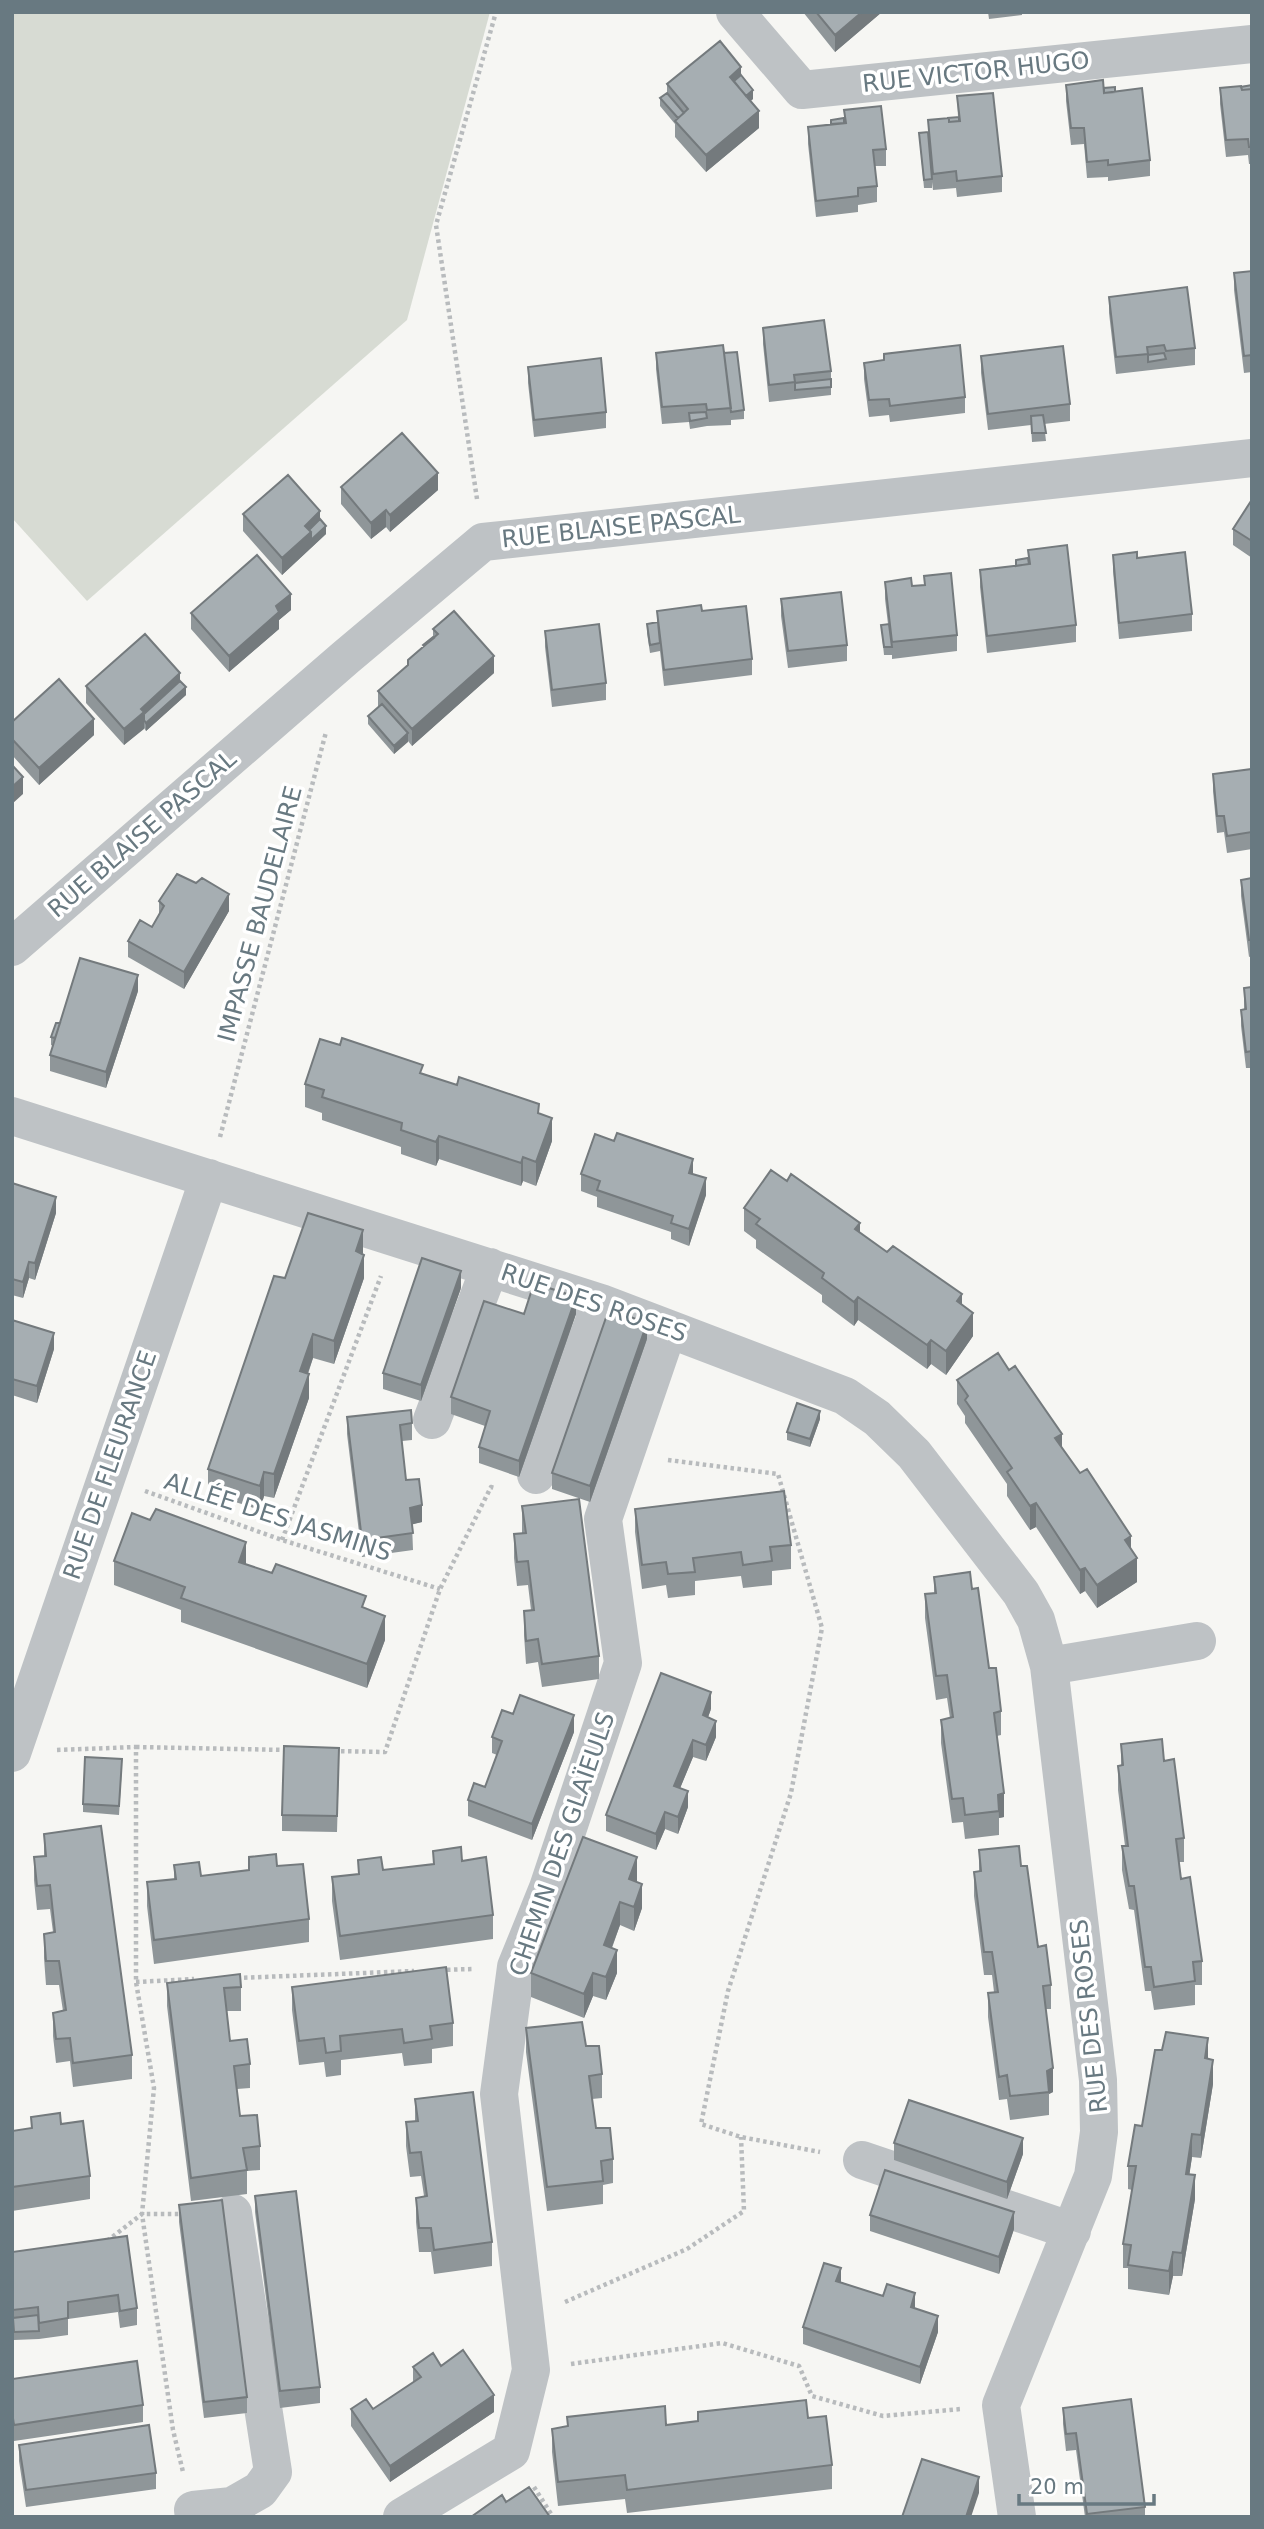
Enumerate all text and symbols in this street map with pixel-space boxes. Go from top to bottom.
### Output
street label: RUE VICTOR HUGO [861,46,1091,98]
street label: RUE BLAISE PASCAL [500,500,742,553]
street label: RUE BLAISE PASCAL [42,744,242,923]
street label: IMPASSE BAUDELAIRE [212,783,308,1045]
street label: RUE DES ROSES [497,1258,691,1348]
street label: RUE DE FLEURANCE [58,1347,162,1583]
street label: ALLÉE DES JASMINS [161,1466,395,1567]
street label: CHEMIN DES GLAÏEULS [503,1708,620,1980]
street label: RUE DES ROSES [1065,1918,1113,2114]
scale bar [1019,2462,1154,2506]
text: 20 m [1030,2475,1084,2499]

